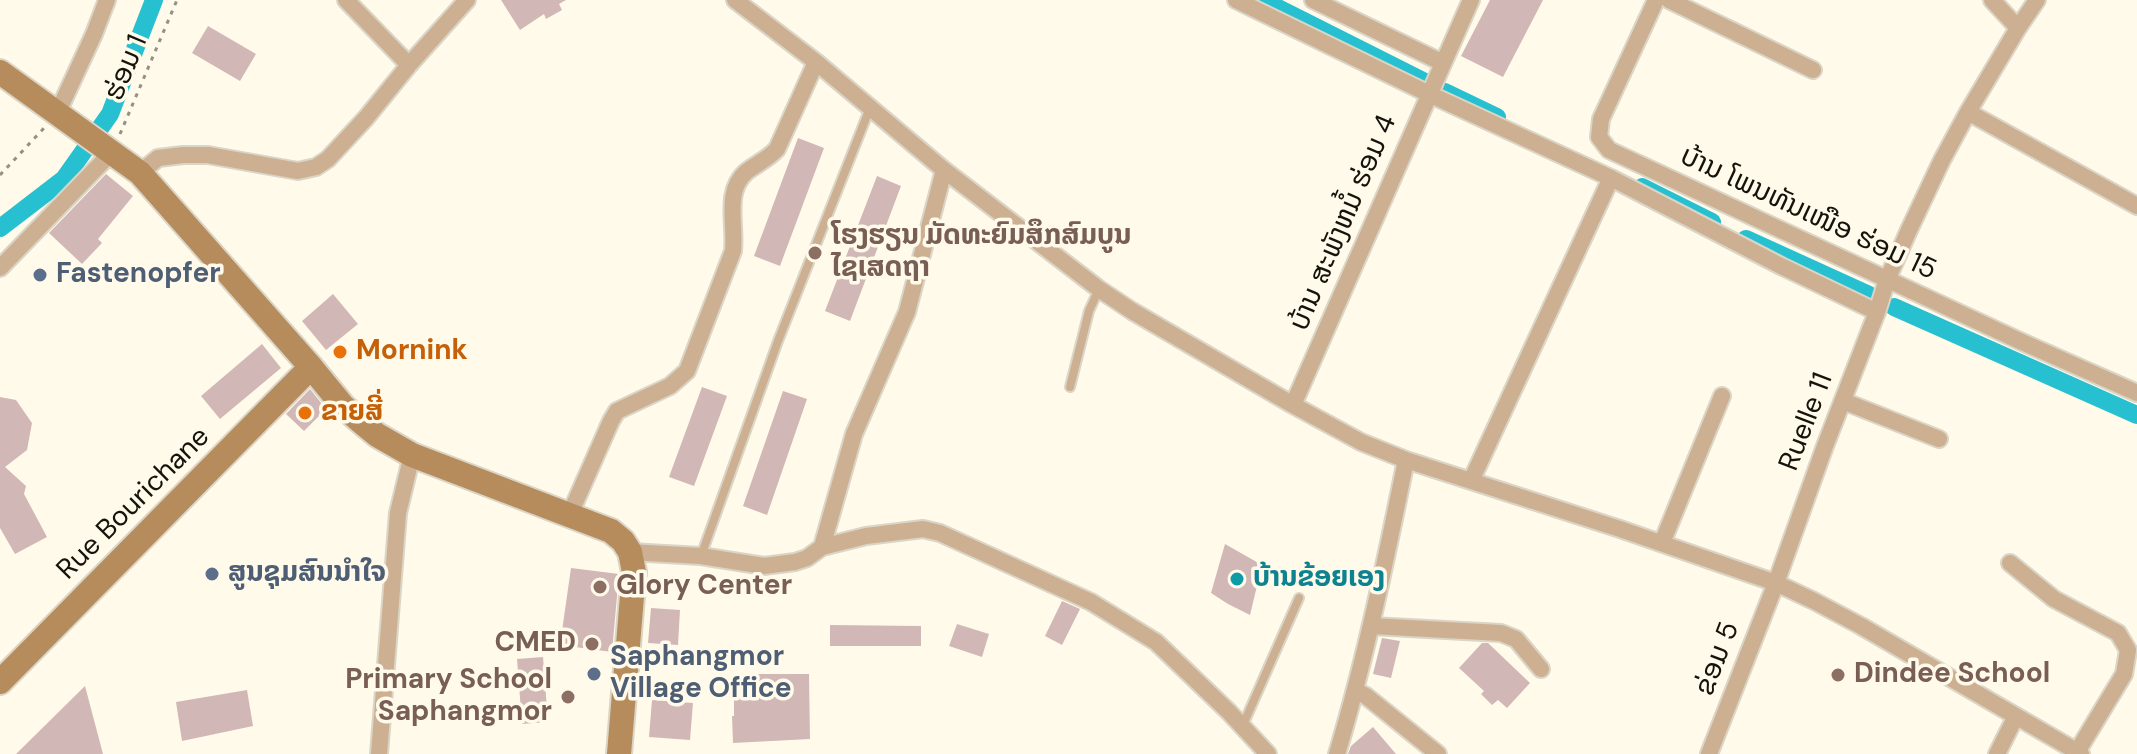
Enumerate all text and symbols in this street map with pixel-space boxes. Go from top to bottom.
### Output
street label: ຮ່ອມ 1 [98,30,156,106]
street label: ບ້ານ ສະພັງຫມໍ້ ຮ່ອມ 4 [1283,110,1405,336]
street label: ບ້ານ ໂພນທັນເໜືອ ຮ່ອມ 15 [1675,140,1941,288]
place label: ໂຮງຮຽນ ມັດທະຍົມສຶກສົມບູນ ໄຊເສດຖາ [831,220,1131,286]
marker: ໂຮງຮຽນ ມັດທະຍົມສຶກສົມບູນ ໄຊເສດຖາ [806,244,824,262]
place label: Fastenopfer [56,258,221,292]
marker: Fastenopfer [31,266,49,284]
place label: Mornink [356,335,468,369]
marker: Mornink [331,343,349,361]
street label: Ruelle 11 [1773,368,1841,476]
place label: ຂາຍສີ່ [321,396,383,430]
marker: ຂາຍສີ່ [296,404,314,422]
street label: Rue Bourichane [51,421,217,587]
place label: ສູນຊຸມສົນນຳໃຈ [228,557,386,591]
place label: ບ້ານຂ້ອຍເອງ [1253,562,1385,596]
marker: ສູນຊຸມສົນນຳໃຈ [203,565,221,583]
place label: Glory Center [616,570,792,604]
marker: ບ້ານຂ້ອຍເອງ [1228,570,1246,588]
marker: Glory Center [591,578,609,596]
street label: ຂ່ອມ 5 [1689,617,1747,701]
place label: CMED [494,627,576,661]
marker: CMED [583,635,601,653]
place label: Saphangmor Village Office [610,641,792,707]
place label: Dindee School [1854,658,2050,692]
place label: Primary School Saphangmor [345,664,552,730]
marker: Saphangmor Village Office [585,665,603,683]
marker: Dindee School [1829,666,1847,684]
marker: Primary School Saphangmor [559,688,577,706]

